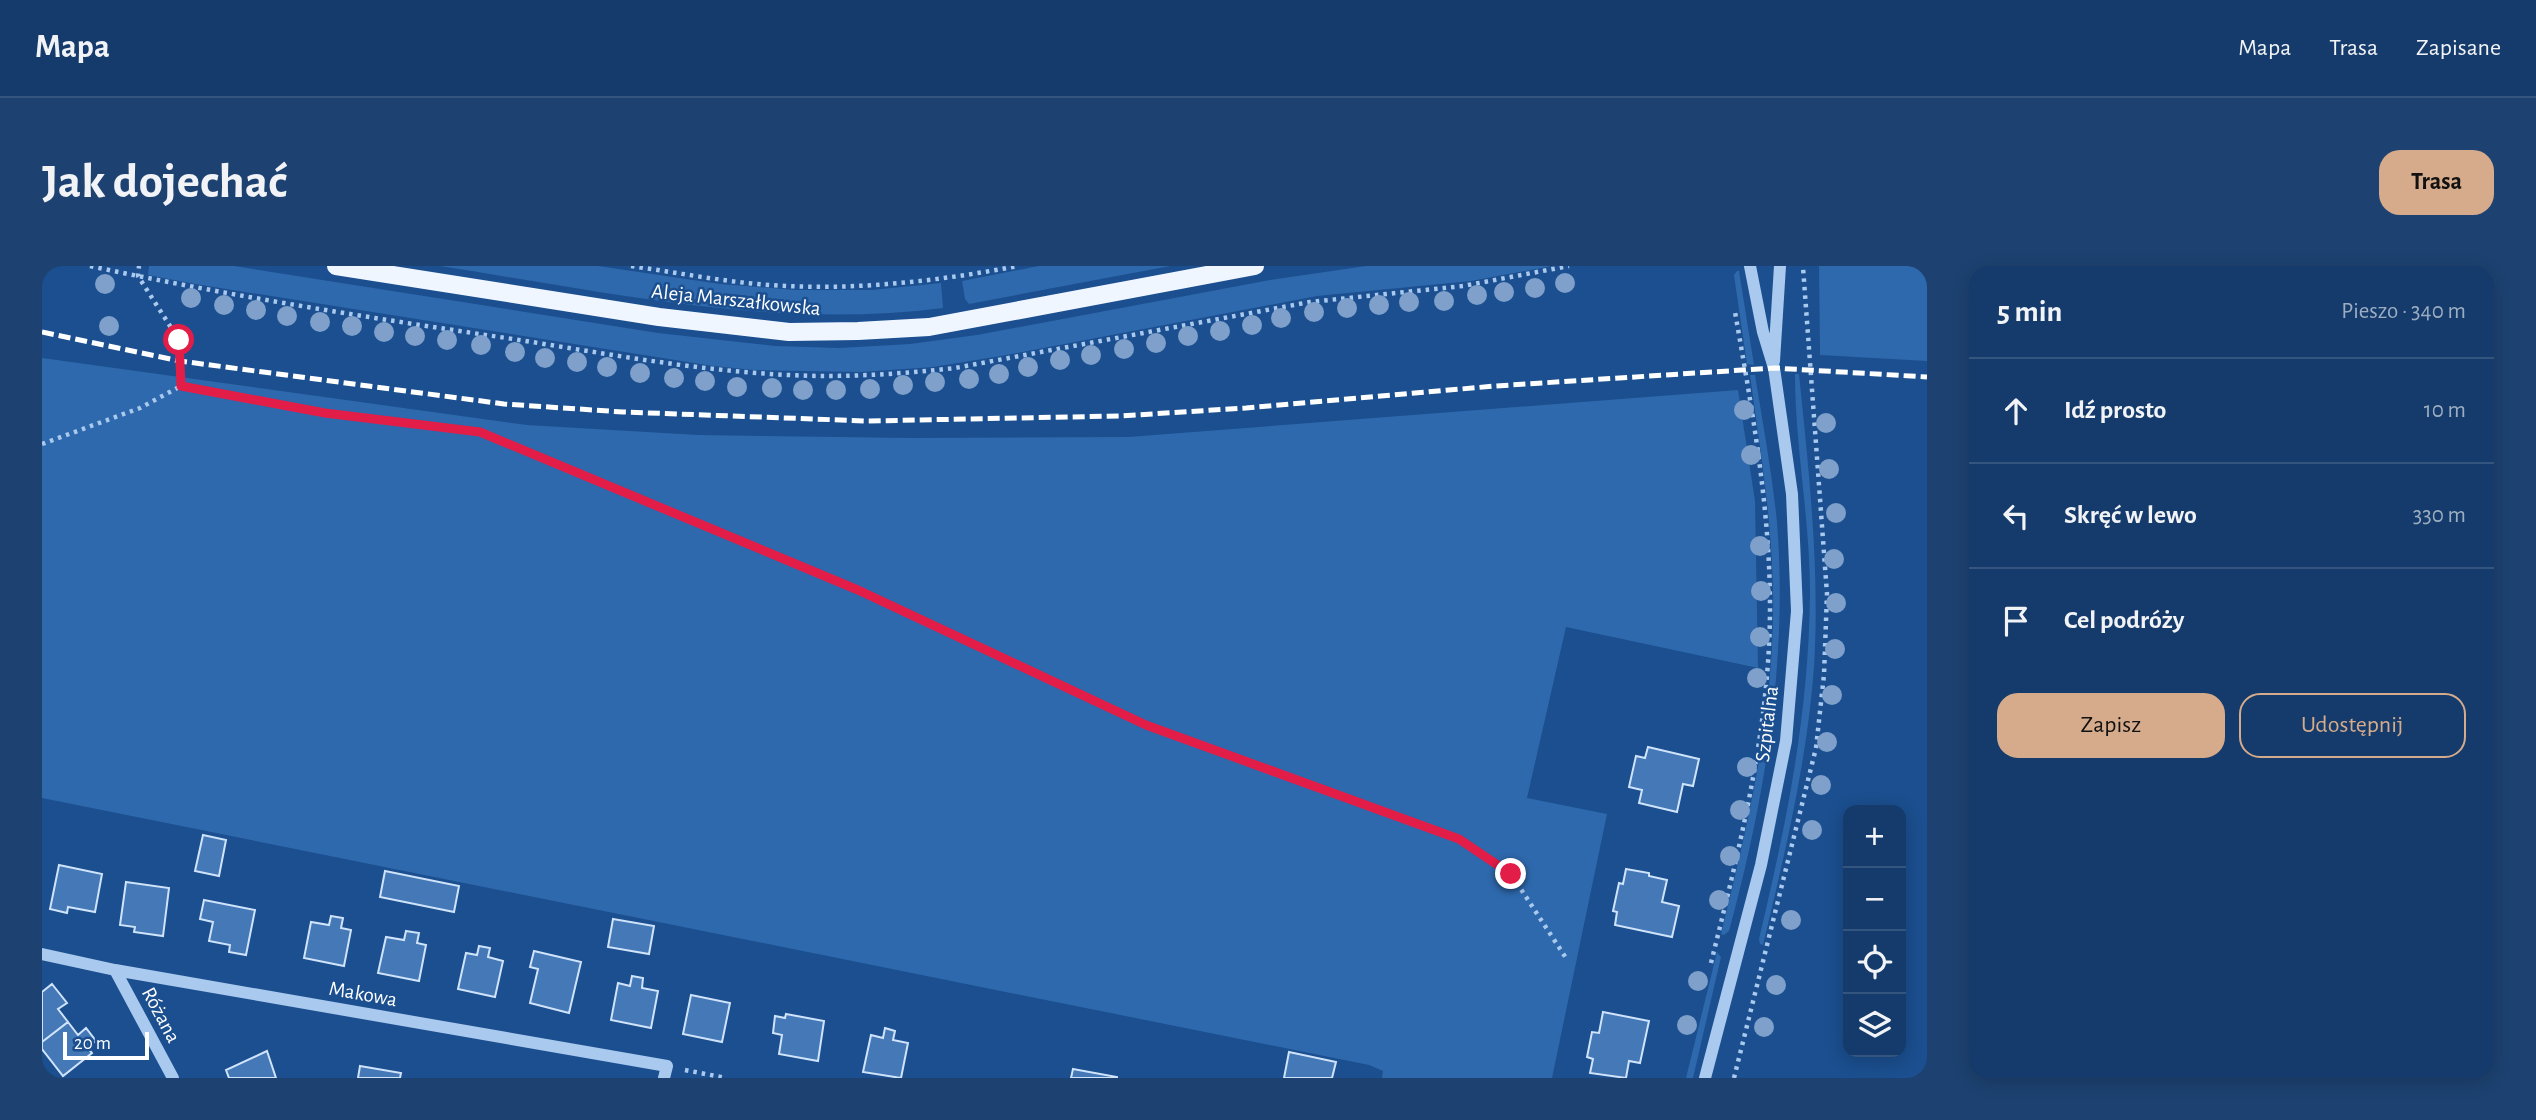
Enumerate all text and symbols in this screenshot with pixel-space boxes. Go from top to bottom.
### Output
text: Mapa [35,31,110,64]
text: Mapa [2238,36,2291,60]
text: Trasa [2329,36,2378,60]
text: Zapisane [2416,36,2501,60]
button: Trasa [2379,150,2494,215]
text: Jak dojechać [42,158,287,207]
street label: Aleja Marszałkowska [650,281,822,319]
text: 5 min [1997,297,2062,327]
text: Pieszo · 340 m [2341,300,2466,323]
route start [163,324,194,355]
icon: ahead [1997,392,2035,430]
text: Idź prosto [2064,397,2166,423]
text: 10 m [2424,399,2466,422]
icon: left [1997,497,2035,535]
text: Skręć w lewo [2064,502,2197,528]
text: 330 m [2413,504,2466,527]
icon: arrive [1997,602,2035,640]
text: Cel podróży [2064,607,2184,633]
street label: Szpitalna [1752,684,1782,763]
button: Zapisz [1997,693,2225,758]
button: Udostępnij [2239,693,2466,758]
map controls [1843,805,1906,1057]
button: + [1843,805,1906,868]
route end [1495,858,1526,889]
button: − [1843,868,1906,931]
button: locate [1843,931,1906,994]
street label: Makowa [327,978,399,1010]
street label: Różana [138,984,184,1046]
button: layers [1843,994,1906,1057]
scale bar [63,1029,149,1061]
text: 20 m [74,1034,111,1053]

